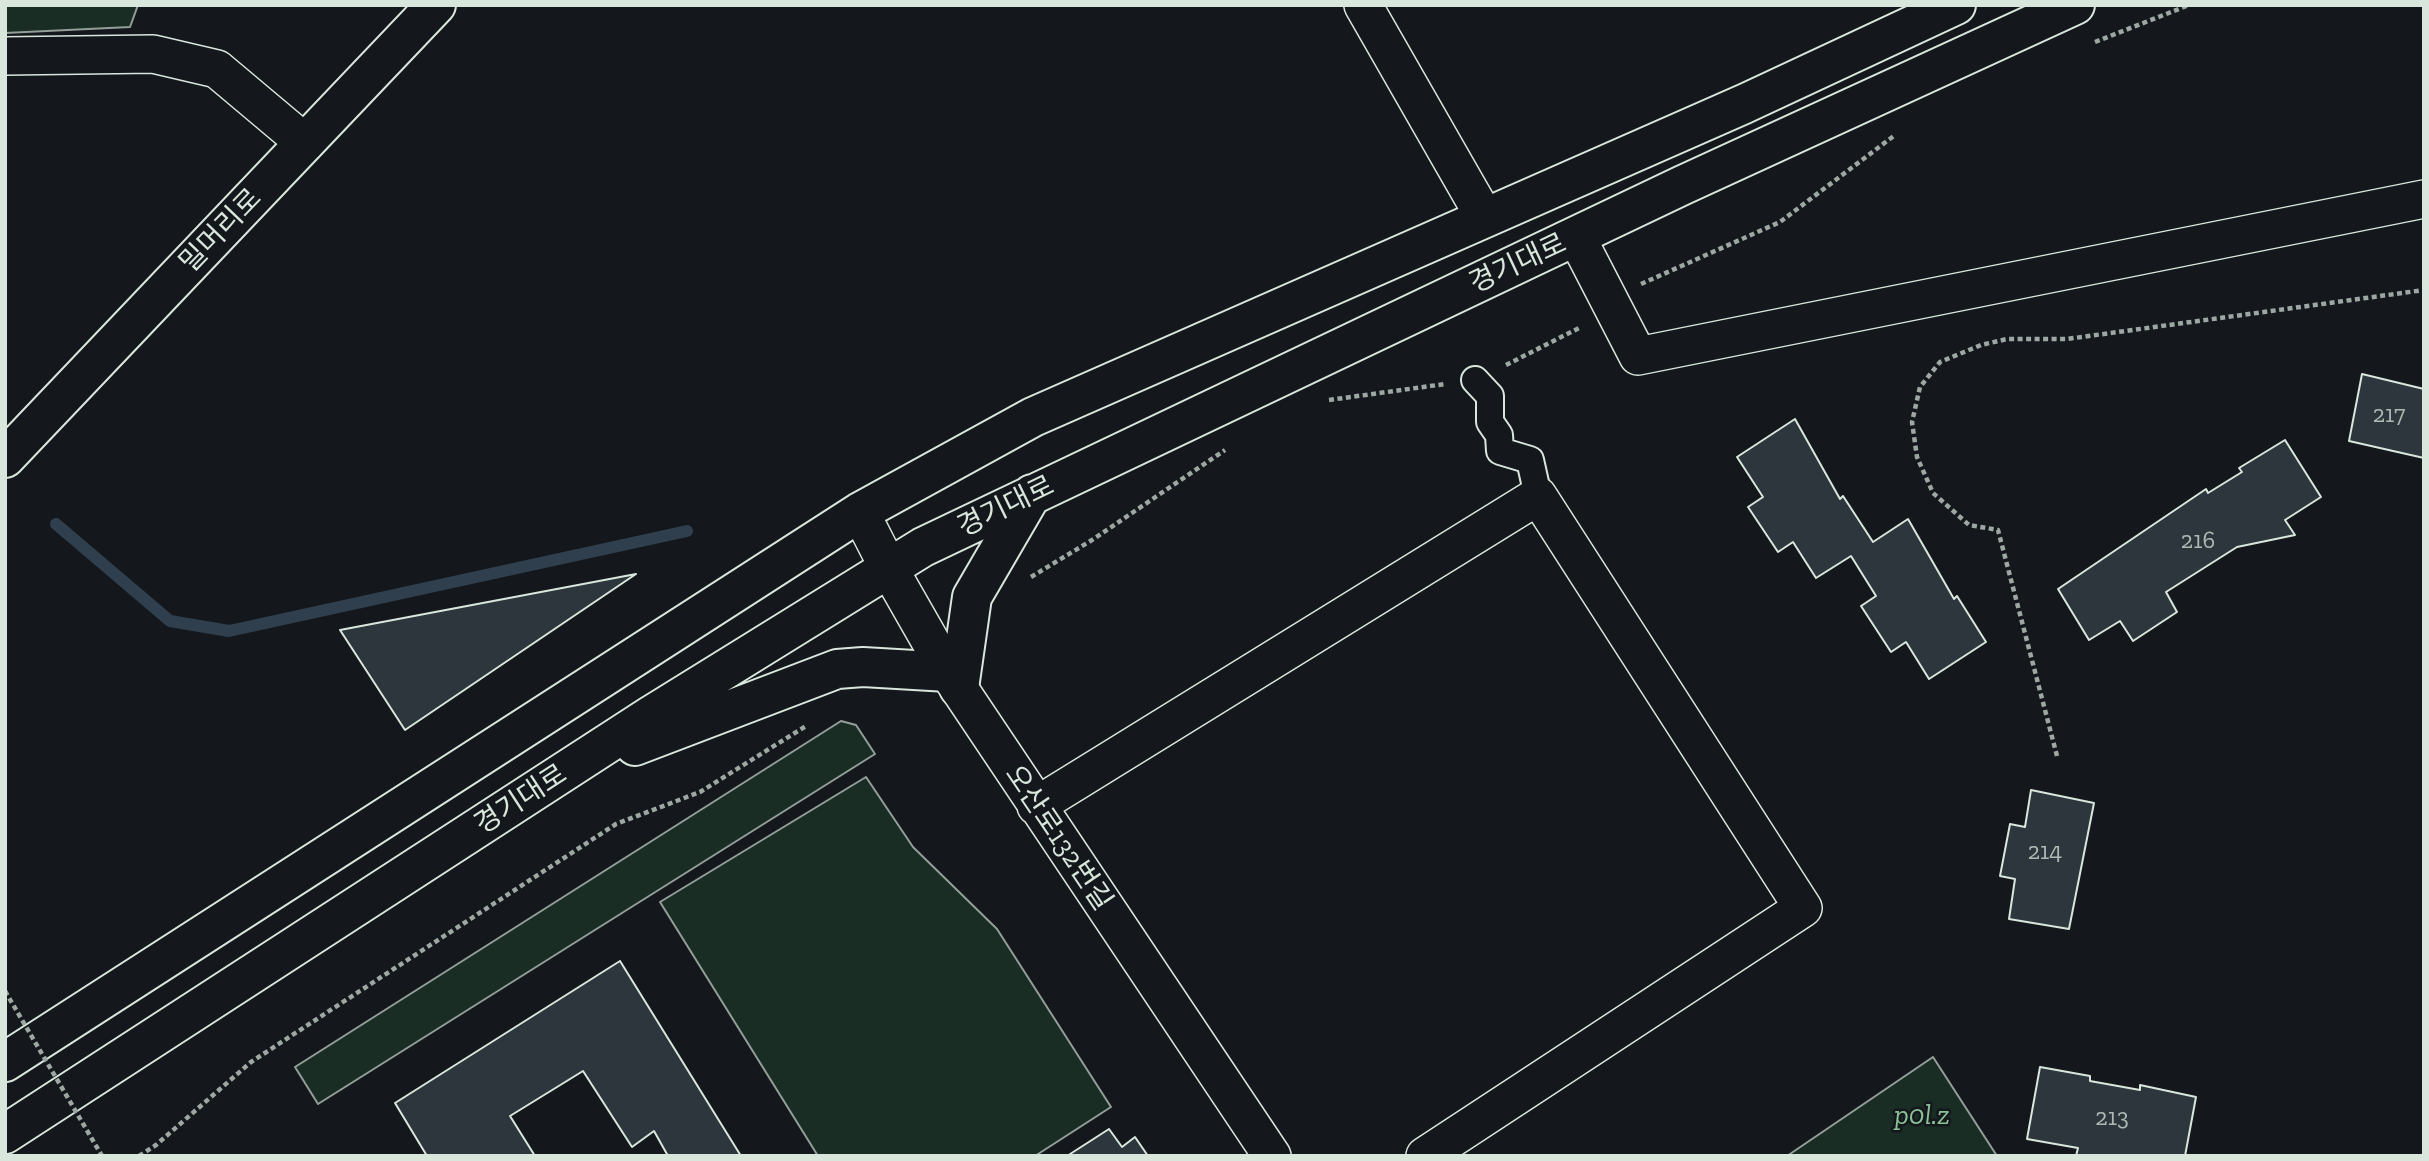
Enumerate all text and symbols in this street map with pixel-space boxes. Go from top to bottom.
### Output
street label: 밀머리로 [173,182,269,280]
street label: 경기대로 [1464,227,1572,301]
house number: 217 [2373,401,2405,429]
street label: 경기대로 [952,469,1060,545]
house number: 216 [2181,527,2215,555]
street label: 경기대로 [469,758,573,842]
street label: 오산로132번길 [997,759,1119,917]
house number: 214 [2028,838,2062,866]
park label: p0l.z [1894,1099,1950,1133]
house number: 213 [2095,1104,2129,1132]

